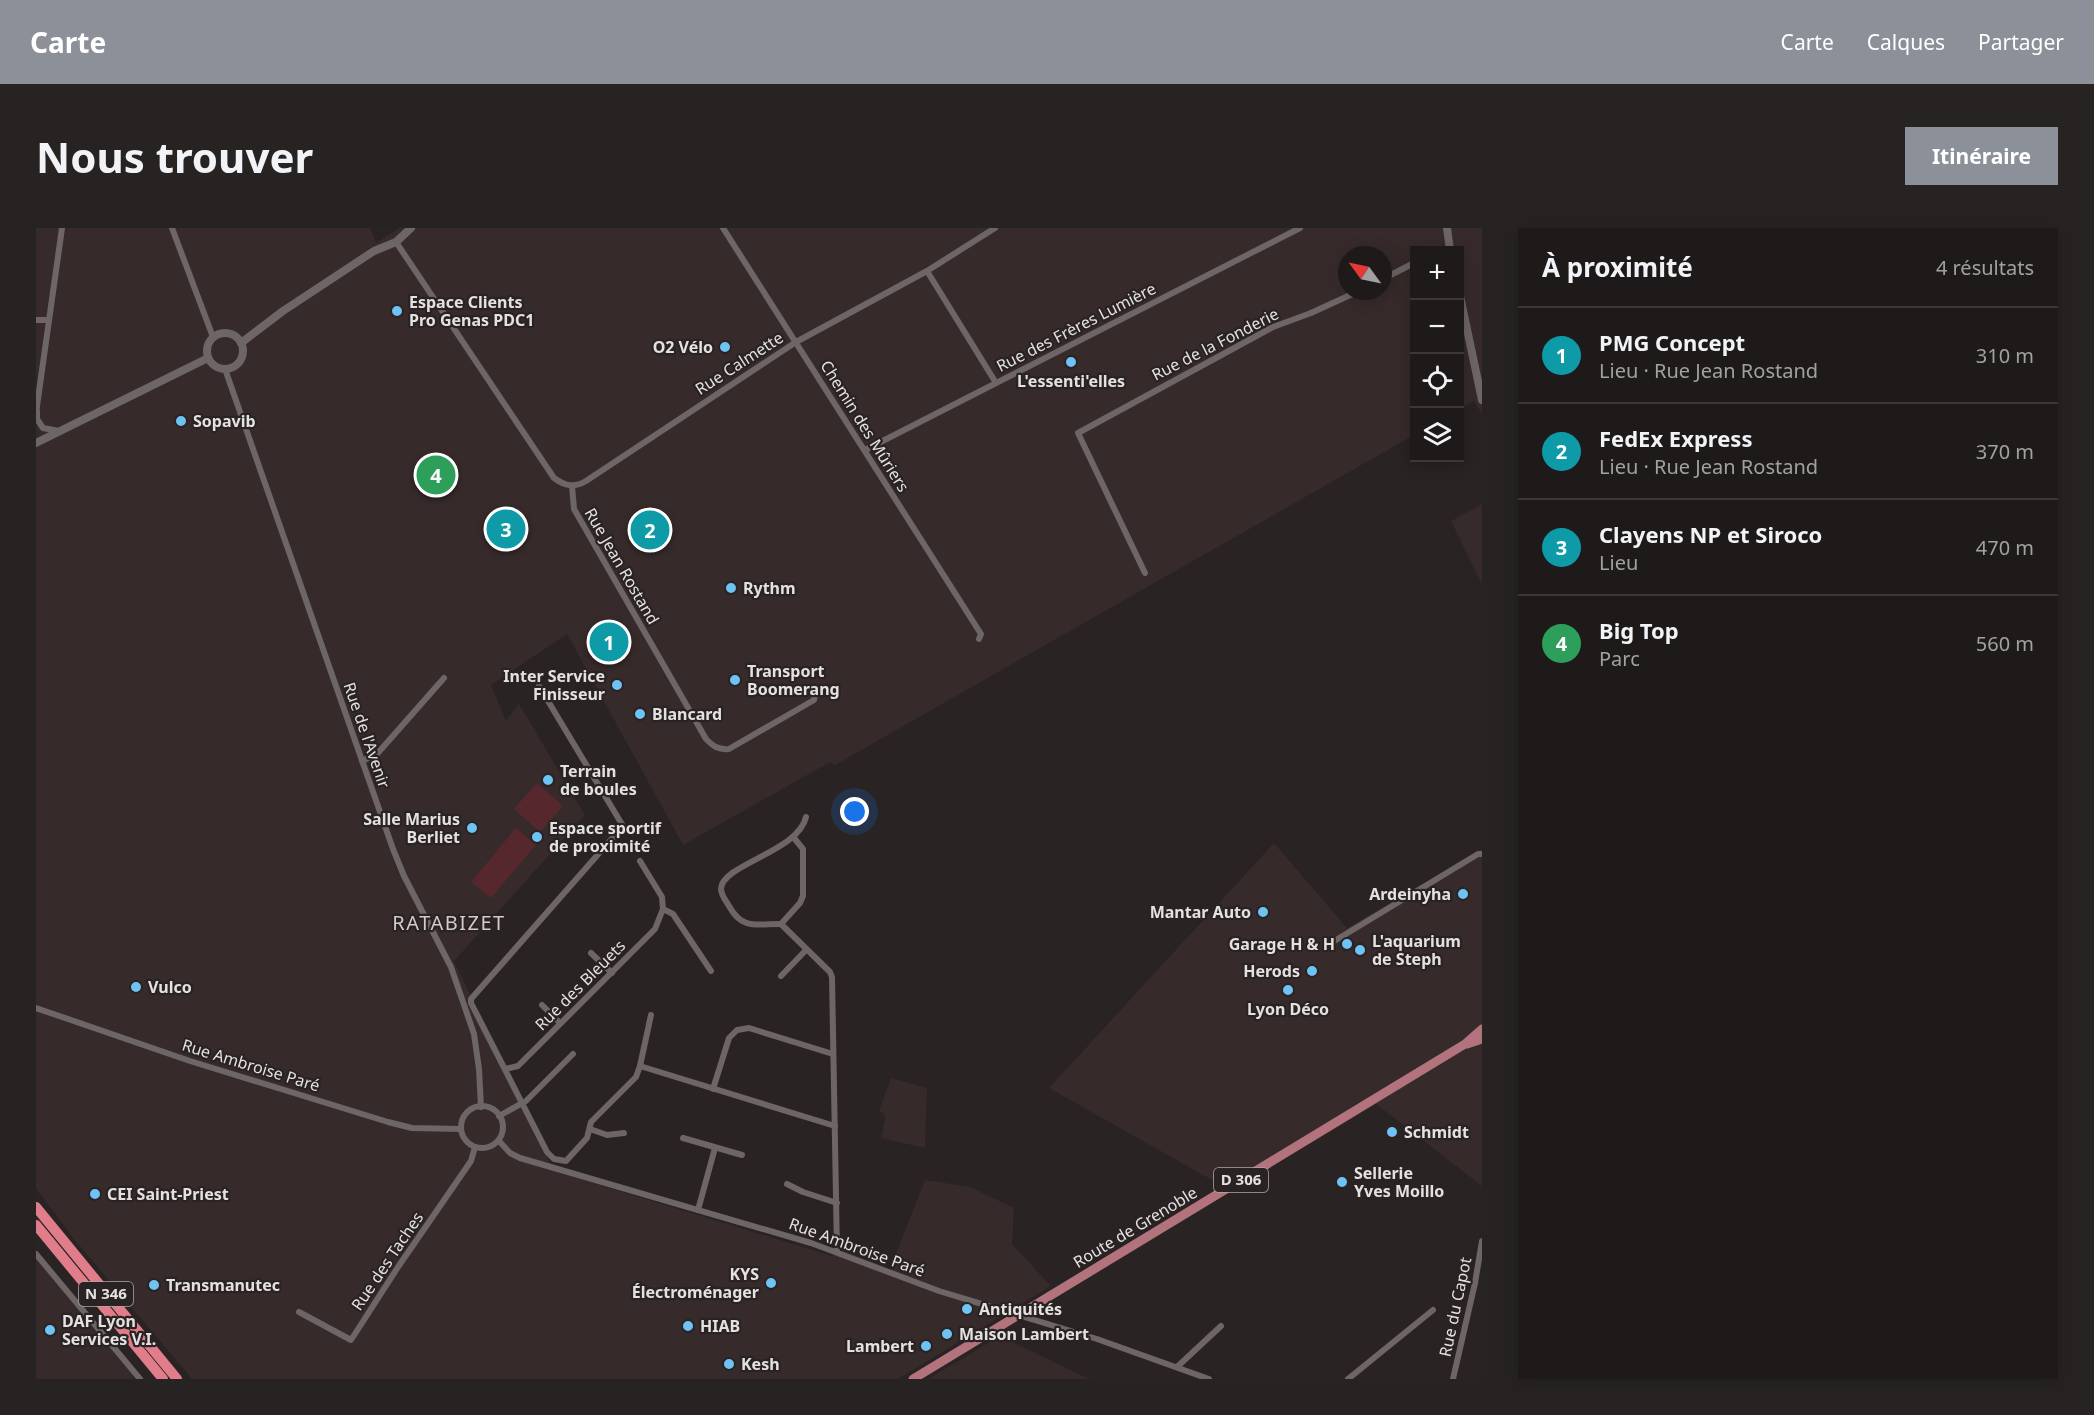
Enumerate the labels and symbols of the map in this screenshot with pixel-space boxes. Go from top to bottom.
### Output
north arrow [1338,246,1392,300]
street label: Rue des Frères Lumière [993,277,1159,377]
place label: Espace Clients Pro Genas PDC1 [409,291,534,331]
street label: Rue de la Fonderie [1148,302,1282,386]
marker: Espace Clients Pro Genas PDC1 [390,304,404,318]
street label: Rue Calmette [691,326,787,400]
place label: O2 Vélo [653,336,713,358]
marker: O2 Vélo [718,340,732,354]
marker: L'essenti'elles [1064,355,1078,369]
street label: Chemin des Mûriers [816,356,914,496]
place label: L'essenti'elles [1017,370,1125,392]
place label: Sopavib [193,410,256,432]
marker: Sopavib [174,414,188,428]
pin: 4 [416,452,456,498]
street label: Rue Jean Rostand [580,504,664,628]
pin: 3 [486,506,526,552]
pin: 2 [630,508,670,552]
place label: Rythm [743,577,796,599]
marker: Rythm [724,581,738,595]
pin: 1 [590,620,628,664]
place label: Transport Boomerang [747,660,840,700]
place label: Inter Service Finisseur [503,665,605,705]
marker: Transport Boomerang [728,673,742,687]
marker: Inter Service Finisseur [610,678,624,692]
street label: Rue de l'Avenir [339,679,396,791]
place label: Blancard [652,703,722,725]
marker: Blancard [633,707,647,721]
place label: Terrain de boules [560,760,637,800]
marker: Terrain de boules [541,773,555,787]
your location [840,797,869,826]
place label: Salle Marius Berliet [363,808,460,848]
place label: Espace sportif de proximité [549,817,662,857]
marker: Salle Marius Berliet [465,821,479,835]
marker: Espace sportif de proximité [530,830,544,844]
place label: Ardeinyha [1369,883,1451,905]
marker: Ardeinyha [1456,887,1470,901]
place label: Mantar Auto [1150,901,1251,923]
marker: Mantar Auto [1256,905,1270,919]
district label: RATABIZET [392,909,506,936]
place label: L'aquarium de Steph [1372,930,1461,970]
place label: Garage H & H [1229,933,1335,955]
street label: Rue des Bleuets [530,935,630,1035]
marker: Garage H & H [1340,937,1354,951]
marker: L'aquarium de Steph [1353,943,1367,957]
place label: Herods [1243,960,1300,982]
marker: Herods [1305,964,1319,978]
place label: Vulco [148,976,192,998]
marker: Vulco [129,980,143,994]
marker: Lyon Déco [1281,983,1295,997]
place label: Lyon Déco [1247,998,1329,1020]
street label: Rue Ambroise Paré [179,1034,323,1096]
place label: Schmidt [1404,1121,1469,1143]
marker: Schmidt [1385,1125,1399,1139]
place label: Sellerie Yves Moillo [1354,1162,1444,1202]
road number: D 306 [1214,1168,1268,1192]
marker: Sellerie Yves Moillo [1335,1175,1349,1189]
street label: Route de Grenoble [1069,1181,1201,1273]
place label: CEI Saint-Priest [107,1183,229,1205]
marker: CEI Saint-Priest [88,1187,102,1201]
street label: Rue des Taches [346,1207,428,1315]
street label: Rue Ambroise Paré [786,1212,928,1282]
street label: Rue du Capot [1434,1255,1476,1359]
place label: KYS Électroménager [632,1263,759,1303]
place label: Transmanutec [166,1274,280,1296]
marker: KYS Électroménager [764,1276,778,1290]
marker: Transmanutec [147,1278,161,1292]
road number: N 346 [79,1282,133,1306]
place label: Antiquités [979,1298,1062,1320]
marker: Antiquités [960,1302,974,1316]
place label: DAF Lyon Services V.I. [62,1310,156,1350]
place label: HIAB [700,1315,740,1337]
marker: HIAB [681,1319,695,1333]
marker: DAF Lyon Services V.I. [43,1323,57,1337]
place label: Maison Lambert [959,1323,1089,1345]
marker: Maison Lambert [940,1327,954,1341]
place label: Lambert [846,1335,914,1357]
marker: Lambert [919,1339,933,1353]
place label: Kesh [741,1353,780,1375]
marker: Kesh [722,1357,736,1371]

